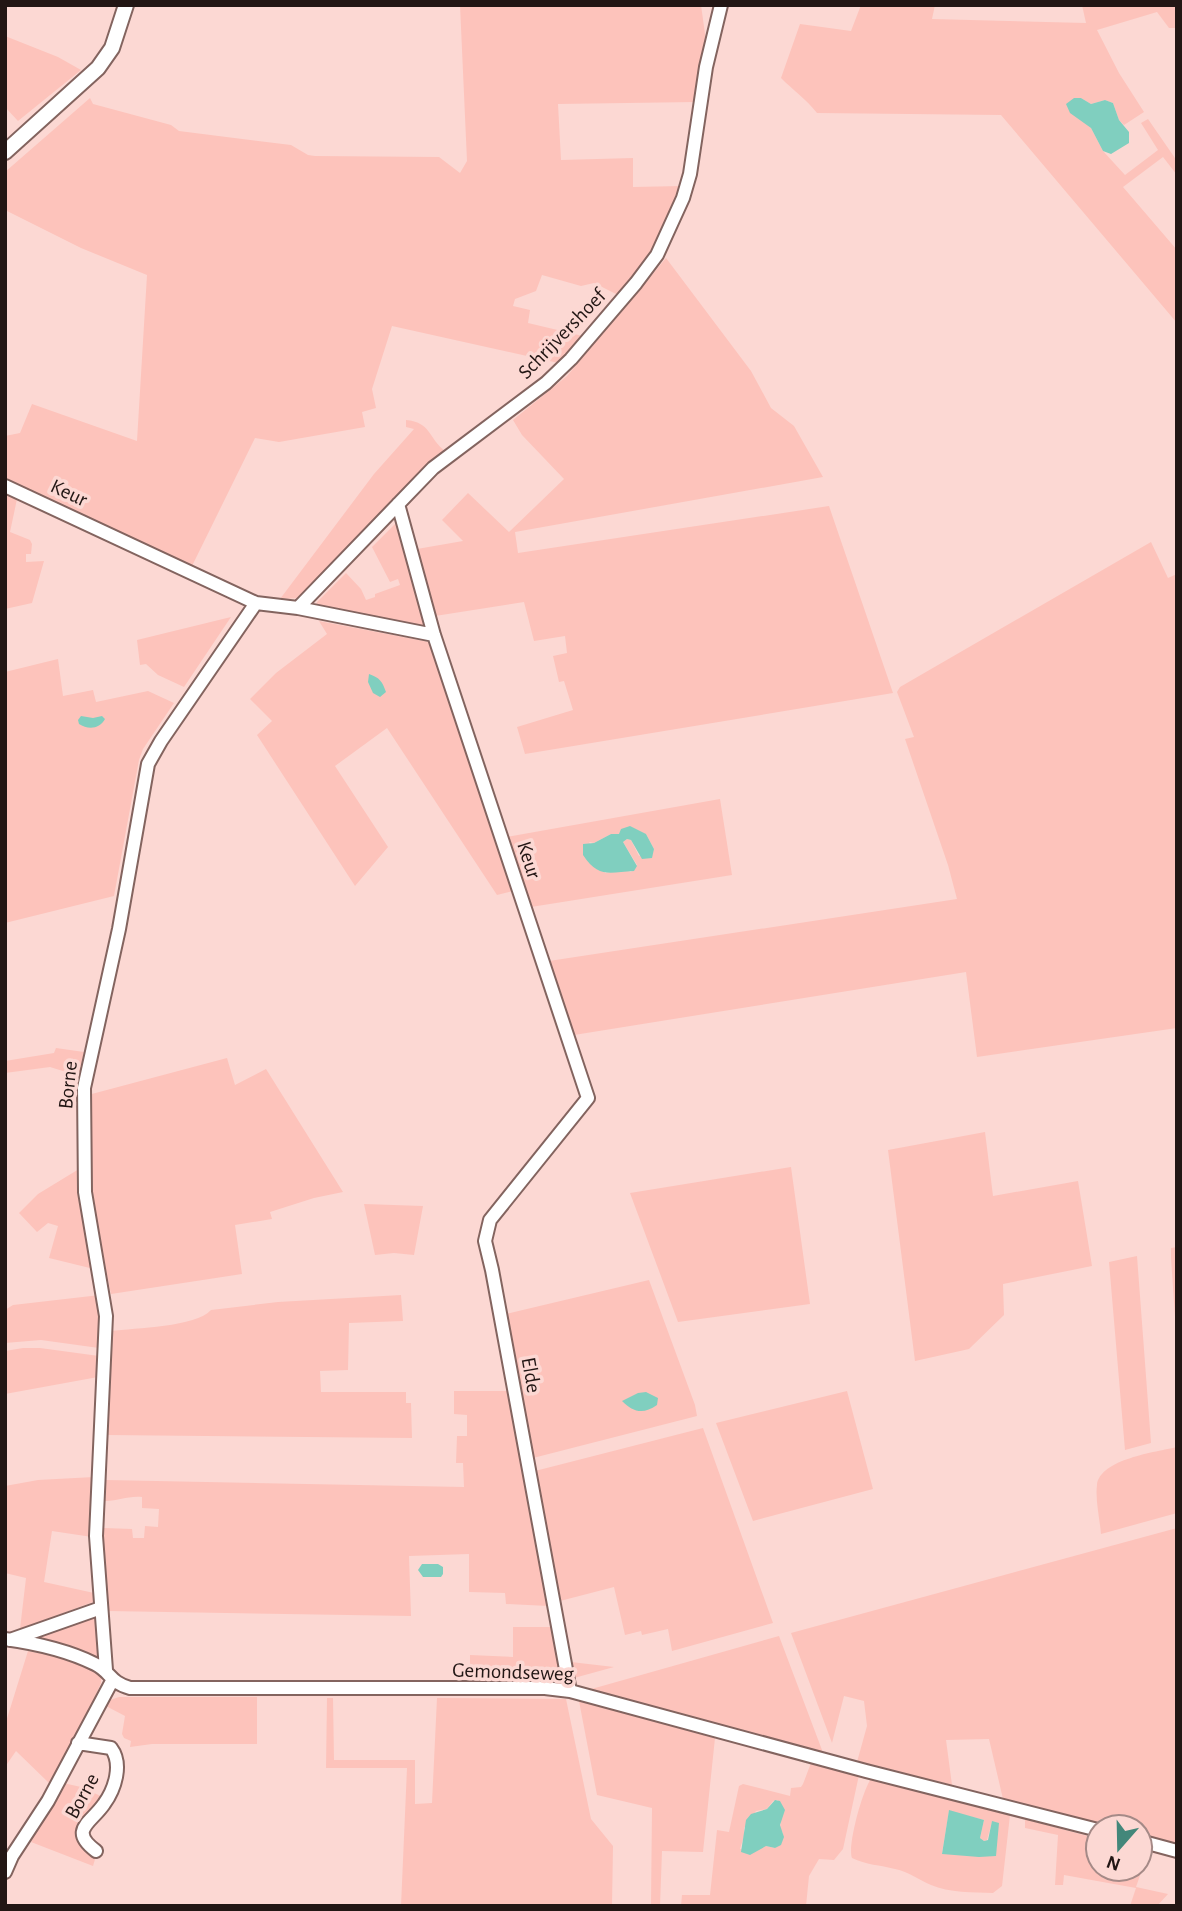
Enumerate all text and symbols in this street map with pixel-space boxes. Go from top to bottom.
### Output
street label: Schrijvershoef [514,284,611,383]
street label: Keur [47,475,91,511]
street label: Keur [513,839,545,882]
street label: Borne [55,1060,81,1110]
street label: Elde [518,1356,544,1394]
street label: Gemondseweg [452,1659,575,1685]
street label: Borne [61,1770,103,1822]
north arrow [1084,1813,1154,1883]
text: N [1104,1851,1123,1874]

